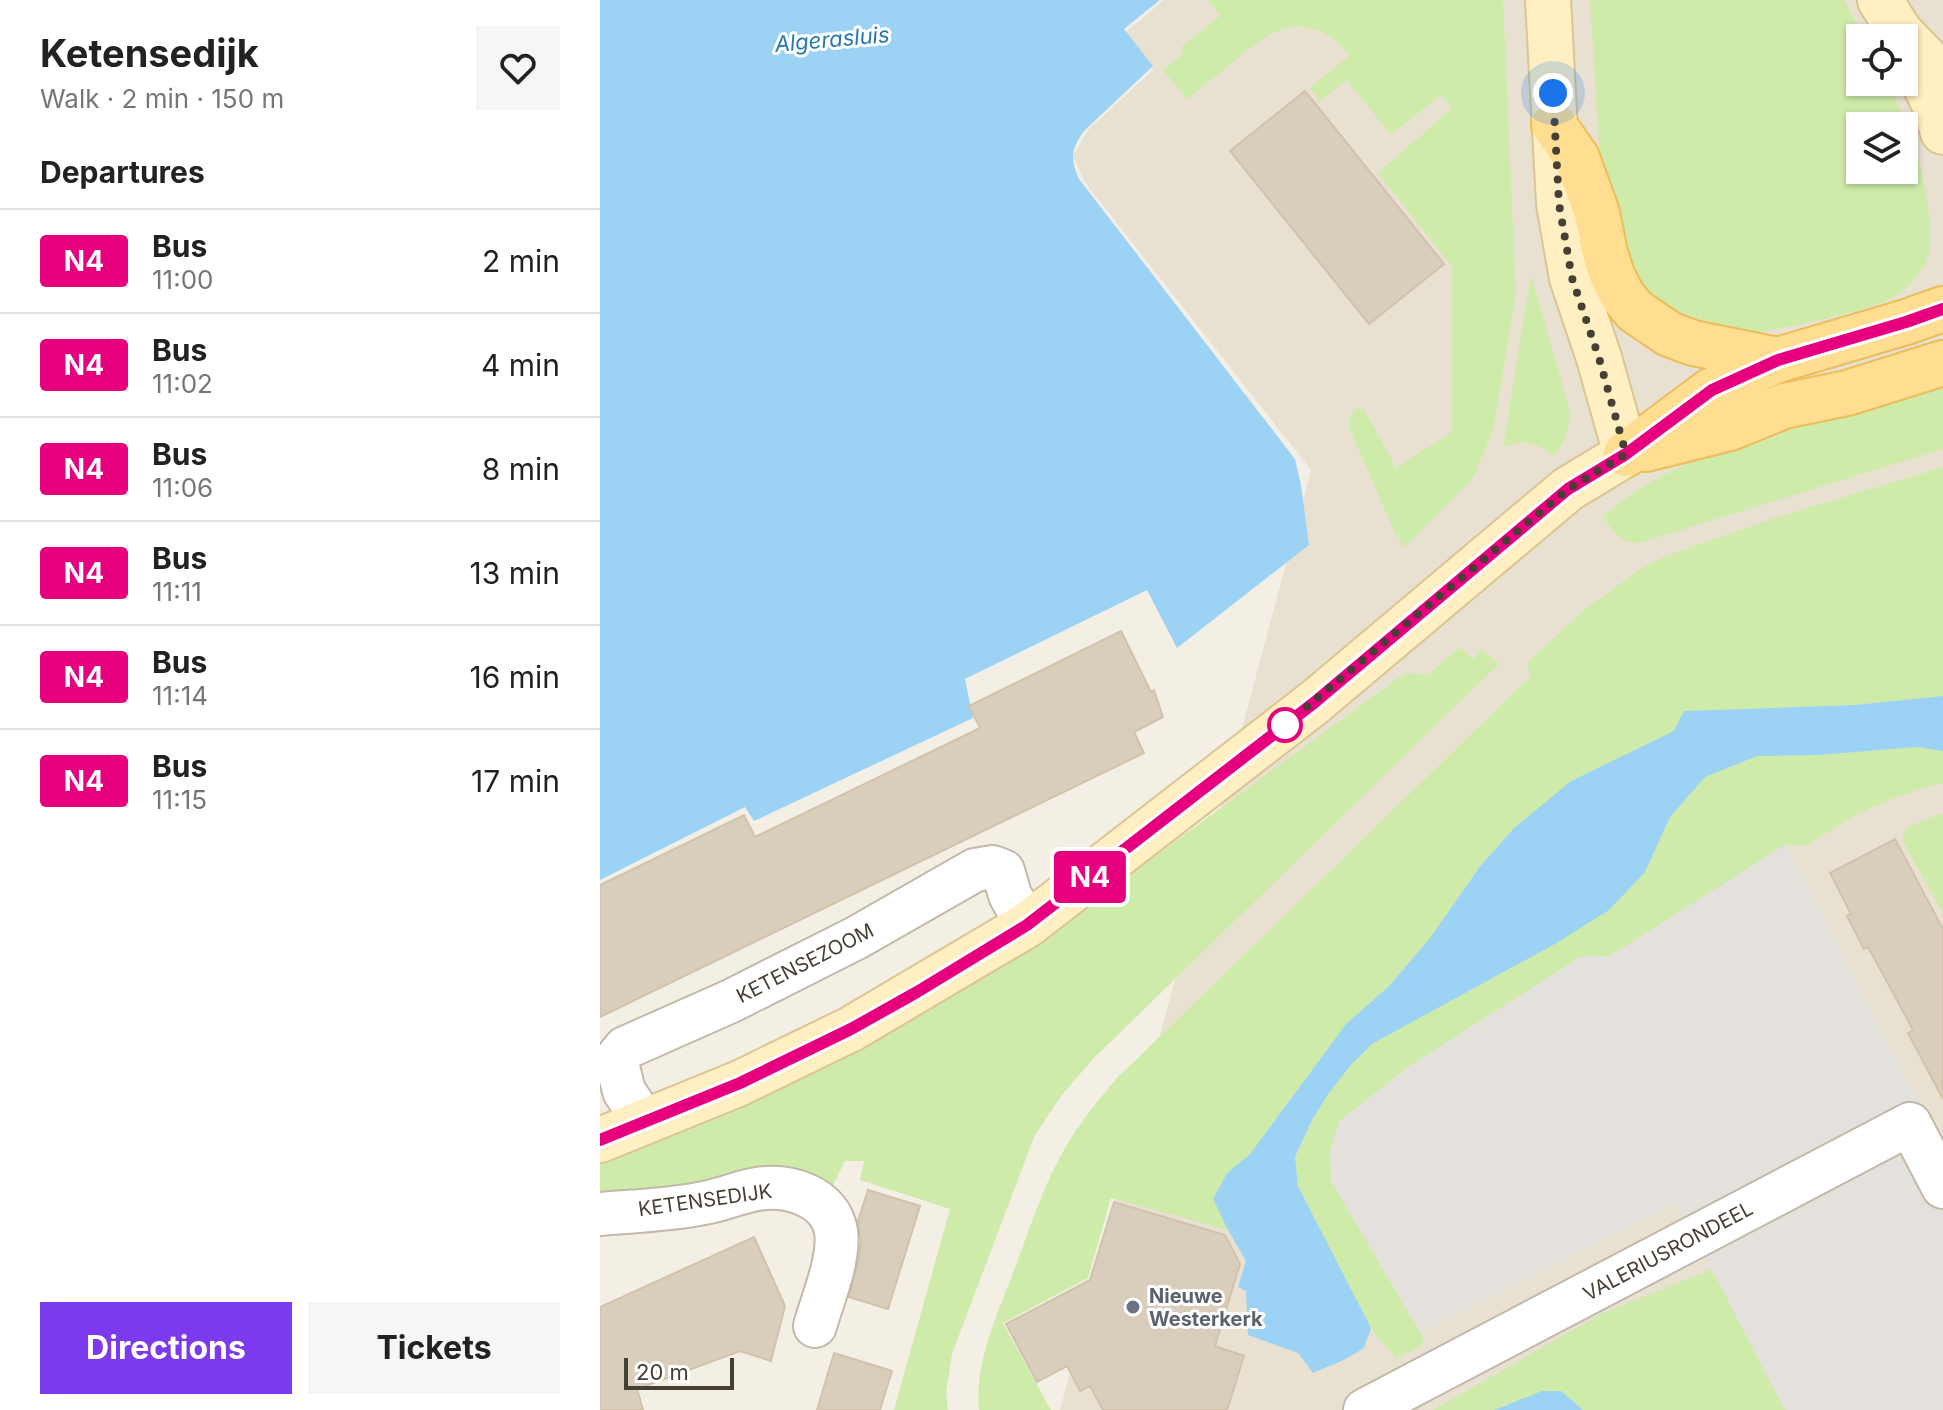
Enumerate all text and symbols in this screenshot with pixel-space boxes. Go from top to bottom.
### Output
water label: Algerasluis [773,21,890,57]
map controls [1846,24,1918,184]
button: locate [1846,24,1918,96]
button: heart [476,26,560,110]
text: Ketensedijk [40,30,259,76]
your location [1533,73,1573,113]
text: Walk · 2 min · 150 m [40,83,284,114]
button: layers [1846,112,1918,184]
text: Departures [40,154,205,190]
text: Bus [152,228,207,264]
text: 2 min [482,243,560,279]
text: N4 [64,244,104,278]
text: 11:00 [152,264,213,295]
text: Bus [152,332,207,368]
text: 4 min [481,347,560,383]
text: N4 [64,348,104,382]
text: 11:02 [152,368,213,399]
text: Bus [152,436,207,472]
text: 8 min [482,451,560,487]
text: N4 [64,452,104,486]
text: 11:06 [152,472,213,503]
text: Bus [152,540,207,576]
text: 13 min [470,555,560,591]
text: N4 [64,556,104,590]
text: 11:11 [152,576,202,607]
text: Bus [152,644,207,680]
text: 16 min [469,659,560,695]
text: N4 [64,660,104,694]
text: 11:14 [152,680,208,711]
unlabelled marker [1268,708,1302,742]
text: Bus [152,748,207,784]
text: 17 min [471,763,560,799]
text: N4 [64,764,104,798]
text: 11:15 [152,784,207,815]
line badge: N4 [1054,851,1126,903]
text: N4 [1070,860,1110,894]
street label: KETENSEZOOM [732,918,878,1008]
street label: KETENSEDIJK [636,1179,774,1221]
street label: VALERIUSRONDEEL [1579,1196,1757,1306]
place label: Nieuwe Westerkerk [1149,1284,1263,1331]
marker: Nieuwe Westerkerk [1124,1298,1142,1316]
button: Directions [40,1302,292,1394]
button: Tickets [308,1302,560,1394]
scale bar [624,1354,734,1390]
text: 20 m [636,1359,689,1385]

